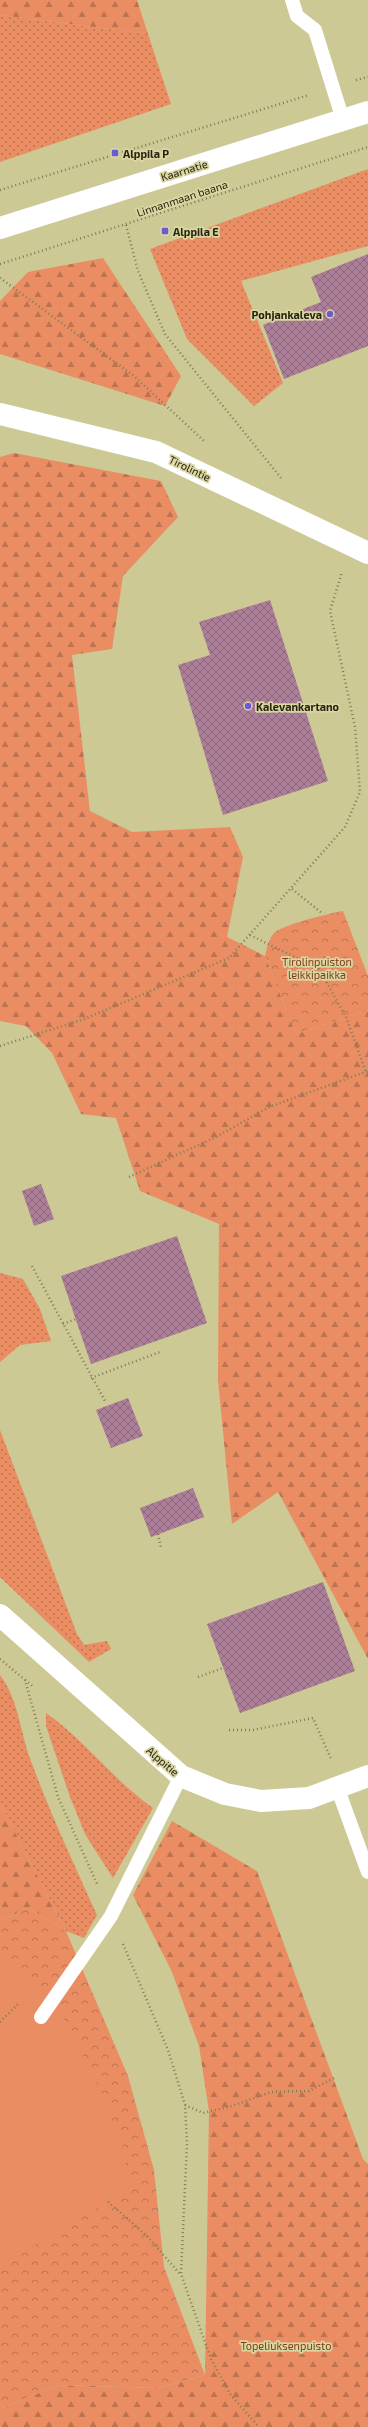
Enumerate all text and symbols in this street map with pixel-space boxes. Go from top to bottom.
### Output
place label: Alppila P [123,147,169,160]
marker: Alppila P [110,148,120,158]
street label: Kaarnatie [159,157,209,183]
street label: Linnanmaan baana [135,177,229,219]
place label: Alppila E [173,225,219,238]
marker: Alppila E [160,226,170,236]
place label: Pohjankaleva [252,308,322,322]
marker: Pohjankaleva [325,309,335,319]
street label: Tirolintie [167,452,213,484]
place label: Kalevankartano [256,700,340,713]
marker: Kalevankartano [243,701,253,711]
park label: Tirolinpuiston leikkipaikka [282,955,352,981]
street label: Alppitie [144,1743,182,1779]
park label: Topeliuksenpuisto [241,2339,331,2352]

